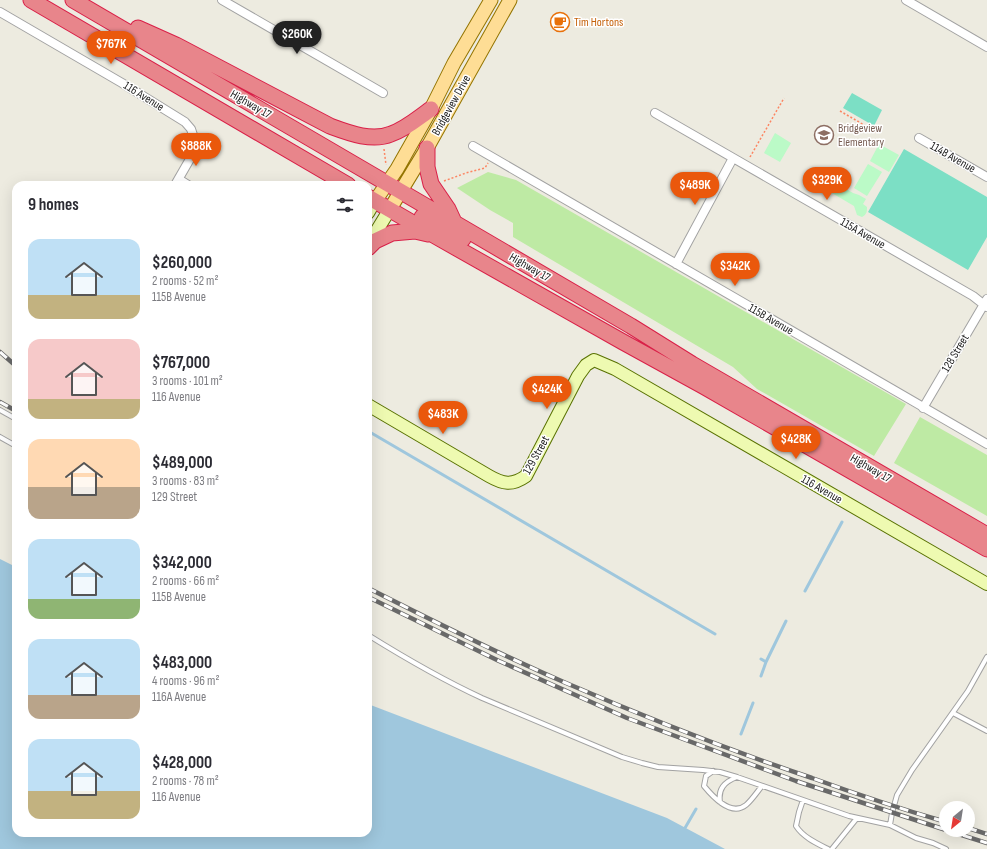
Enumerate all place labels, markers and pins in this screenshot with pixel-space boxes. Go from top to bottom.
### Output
cafe icon: Tim Hortons [549,11,571,33]
place label: Tim Hortons [574,15,623,30]
pin: $260K [269,21,325,55]
pin: $767K [83,31,139,65]
place label: Bridgeview Elementary [838,121,885,150]
school or university icon: Bridgeview Elementary [813,124,835,146]
pin: $888K [168,133,224,167]
pin: $329K [799,167,855,201]
pin: $489K [667,172,723,206]
pin: $342K [707,253,763,287]
pin: $424K [519,376,575,410]
pin: $483K [415,401,471,435]
pin: $428K [768,426,824,460]

